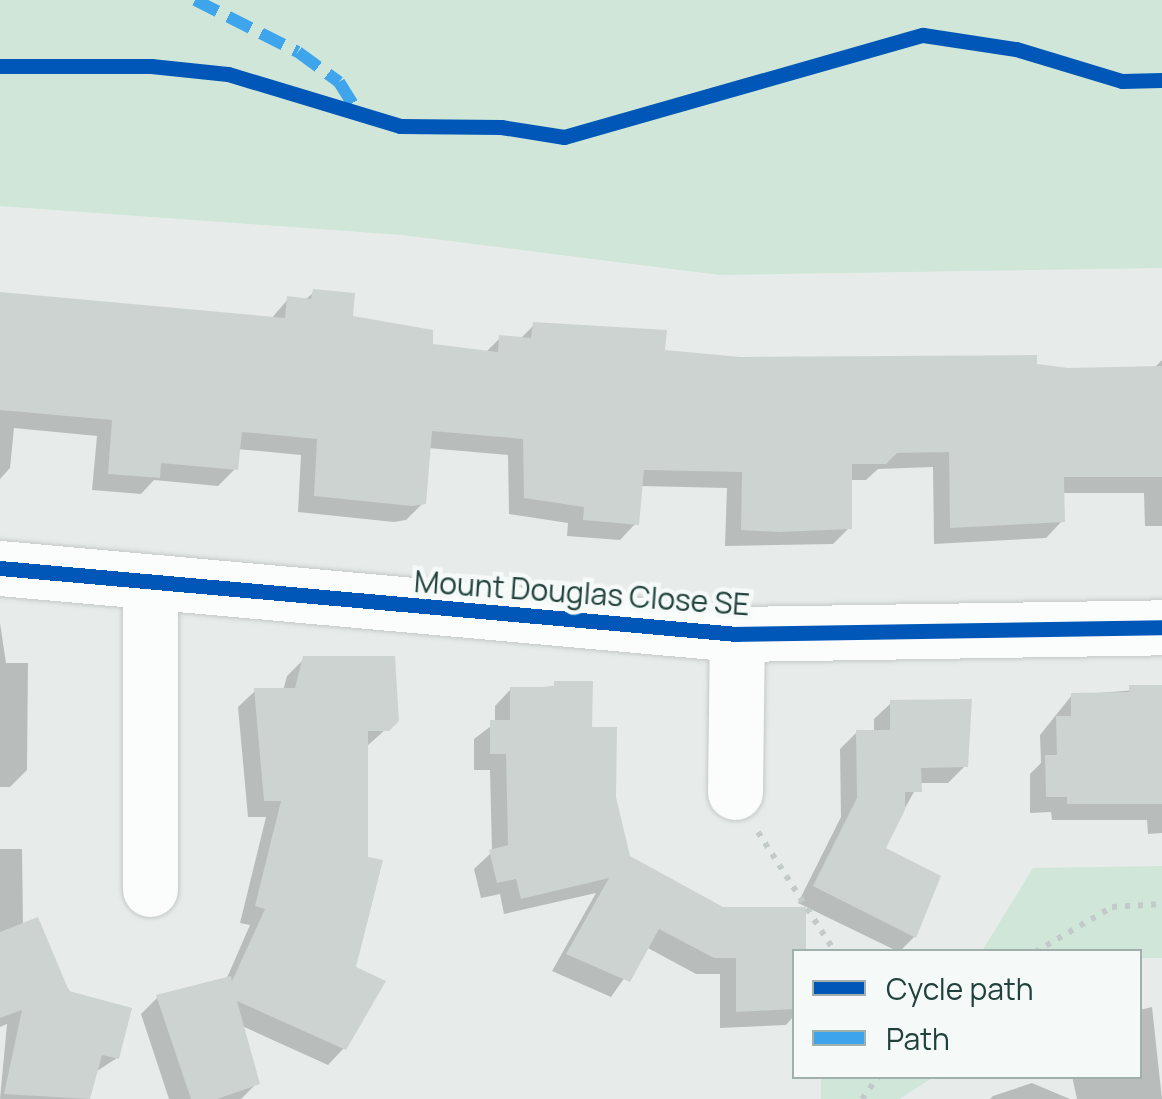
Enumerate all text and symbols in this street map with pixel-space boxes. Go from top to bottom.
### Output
street label: Mount Douglas Close SE [413,563,751,623]
legend [792,949,1142,1079]
text: Cycle path [886,968,1034,1009]
text: Path [886,1018,950,1059]

